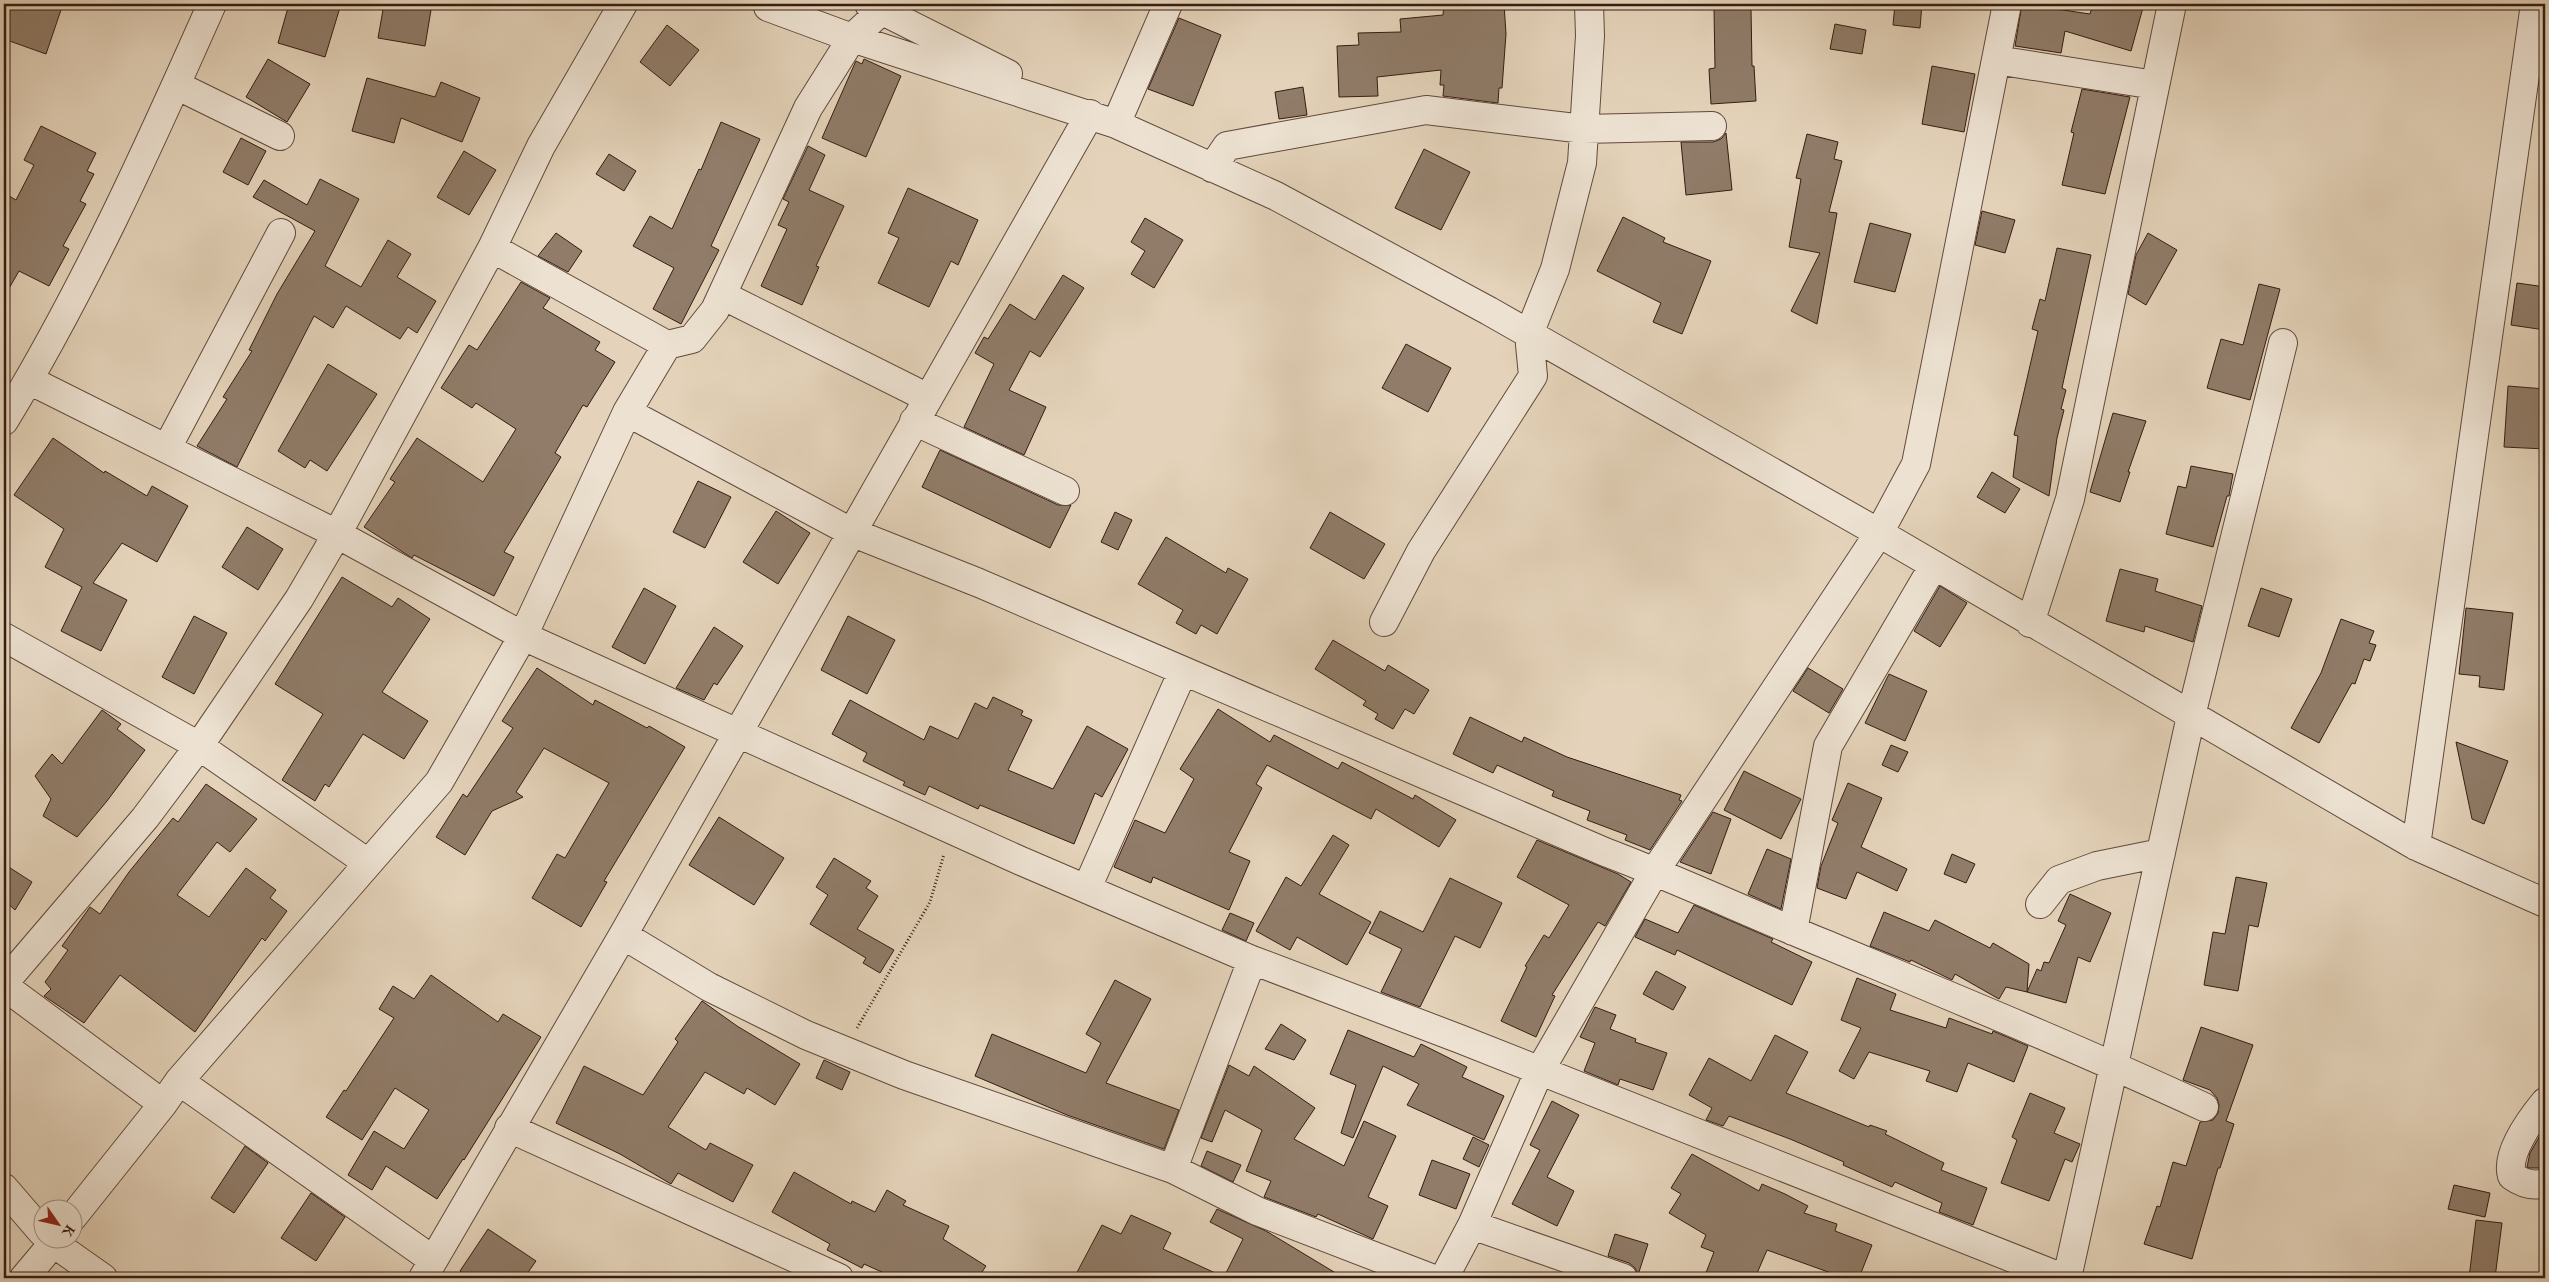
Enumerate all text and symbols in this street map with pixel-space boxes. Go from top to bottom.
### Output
north arrow [32,1200,82,1250]
text: K [57,1221,79,1242]

